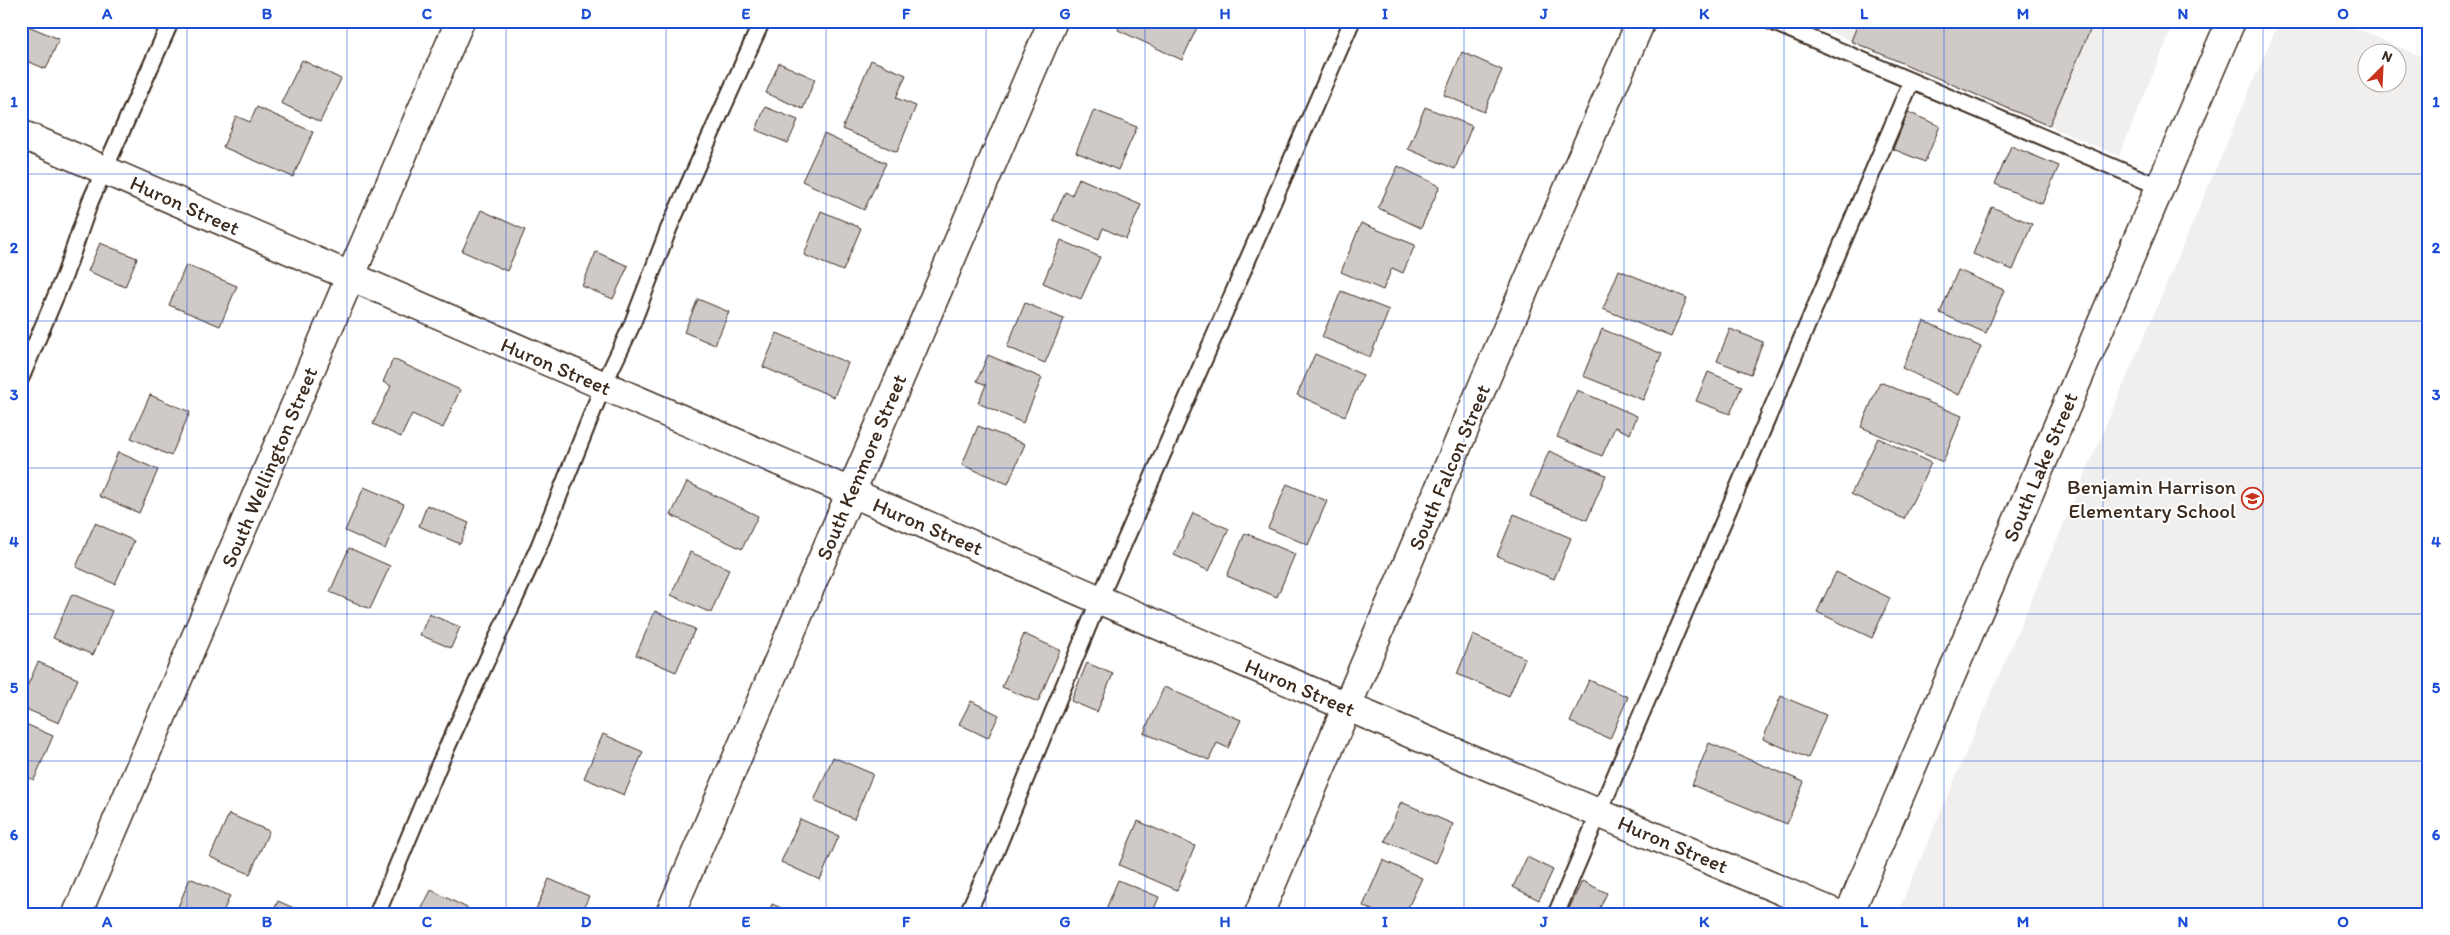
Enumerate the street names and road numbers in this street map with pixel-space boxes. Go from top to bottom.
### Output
street label: Huron Street [126,170,244,240]
street label: Huron Street [497,332,615,400]
street label: South Wellington Street [215,363,323,571]
street label: South Kenmore Street [811,370,912,564]
street label: South Falcon Street [1403,380,1495,554]
street label: South Lake Street [1997,388,2083,546]
street label: Huron Street [869,492,987,560]
street label: Huron Street [1241,653,1359,721]
street label: Huron Street [1614,810,1732,878]

